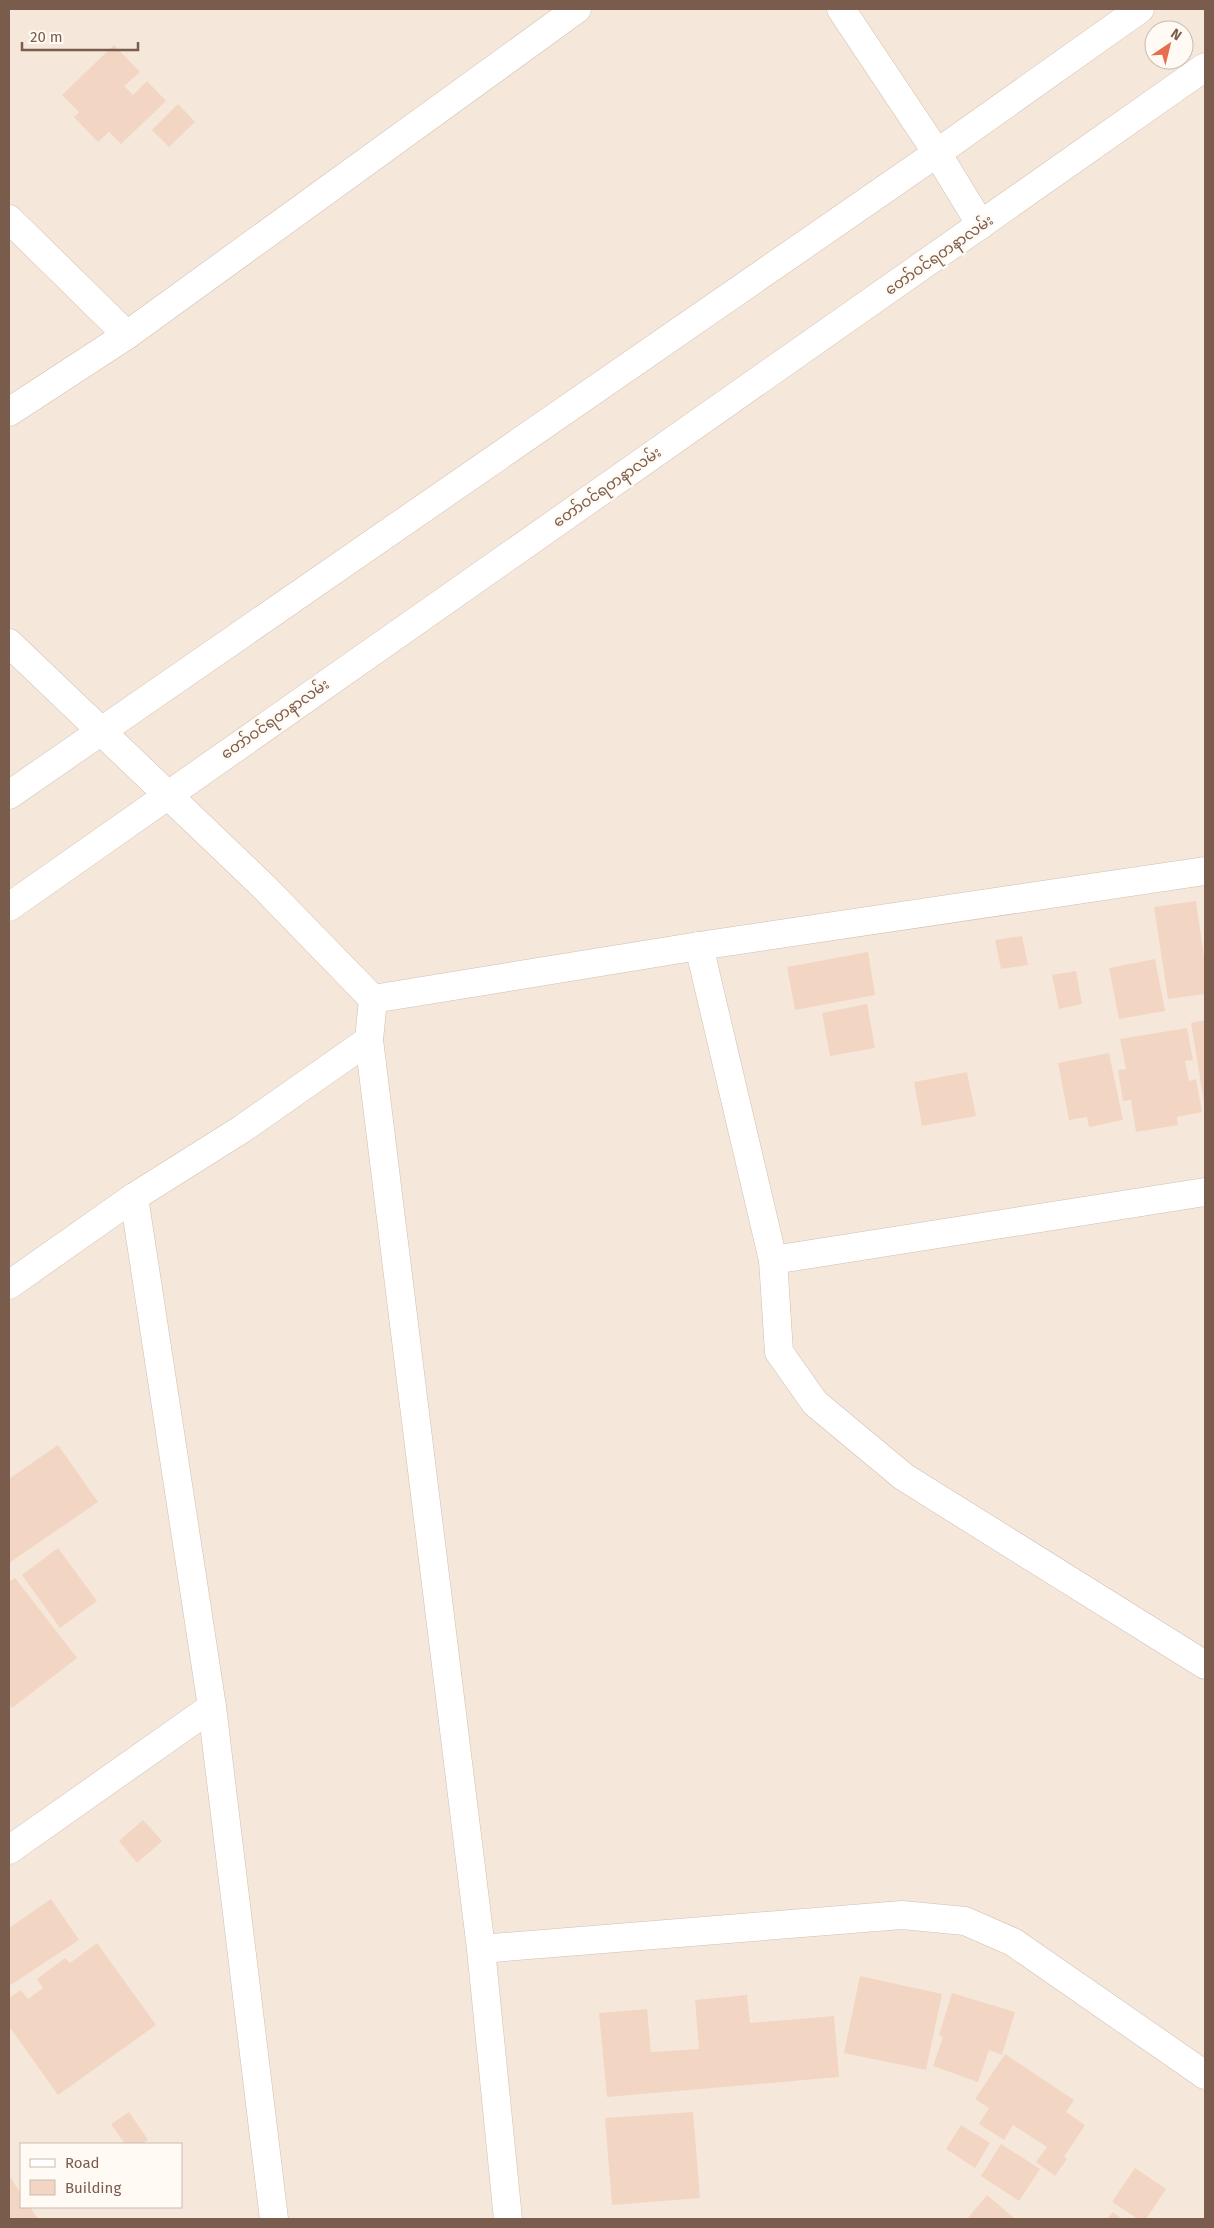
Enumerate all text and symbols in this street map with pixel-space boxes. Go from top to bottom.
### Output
scale bar [22,20,139,52]
north arrow [1144,20,1194,70]
text: N [1167,25,1185,44]
text: 20 m [30,28,63,46]
street label: တော်ဝင်ရတနာလမ်း [881,210,998,301]
street label: တော်ဝင်ရတနာလမ်း [549,442,666,533]
street label: တော်ဝင်ရတနာလမ်း [217,674,334,765]
legend [20,2143,182,2208]
text: Road [65,2154,100,2172]
text: Building [65,2179,121,2197]

